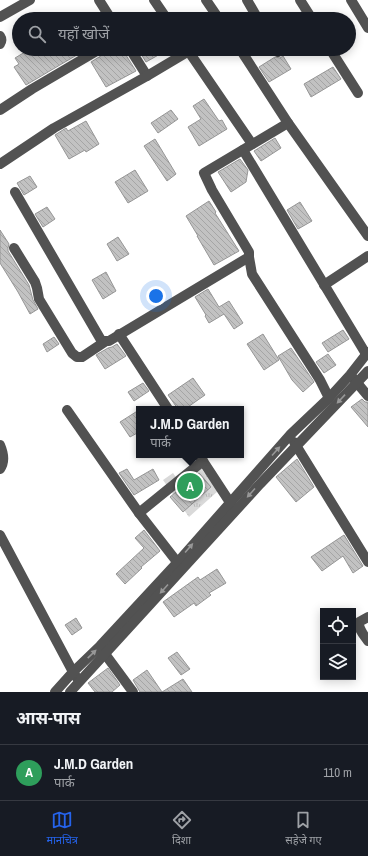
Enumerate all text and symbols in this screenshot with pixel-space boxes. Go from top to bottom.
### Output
search box [12,12,356,56]
icon: search [26,23,48,45]
text: यहाँ खोजें [58,23,109,44]
your location [146,286,166,306]
one-way arrow [337,394,346,405]
popup [136,406,244,458]
text: J.M.D Garden [150,413,230,434]
text: पार्क [150,434,171,451]
one-way arrow [271,446,280,456]
pin: A [177,471,203,501]
one-way arrow [247,488,256,498]
one-way arrow [185,543,194,553]
one-way arrow [159,584,168,594]
map controls [320,608,356,680]
button: locate [320,608,356,644]
button: layers [320,644,356,680]
one-way arrow [87,649,97,659]
text: आस-पास [16,706,81,729]
text: J.M.D Garden [54,753,133,774]
text: A [25,764,33,781]
text: 110 m [323,764,352,781]
text: पार्क [54,774,75,791]
tab: मानचित्र [46,809,78,848]
tab: दिशा [171,809,193,848]
tab: सहेजे गए [285,809,322,848]

